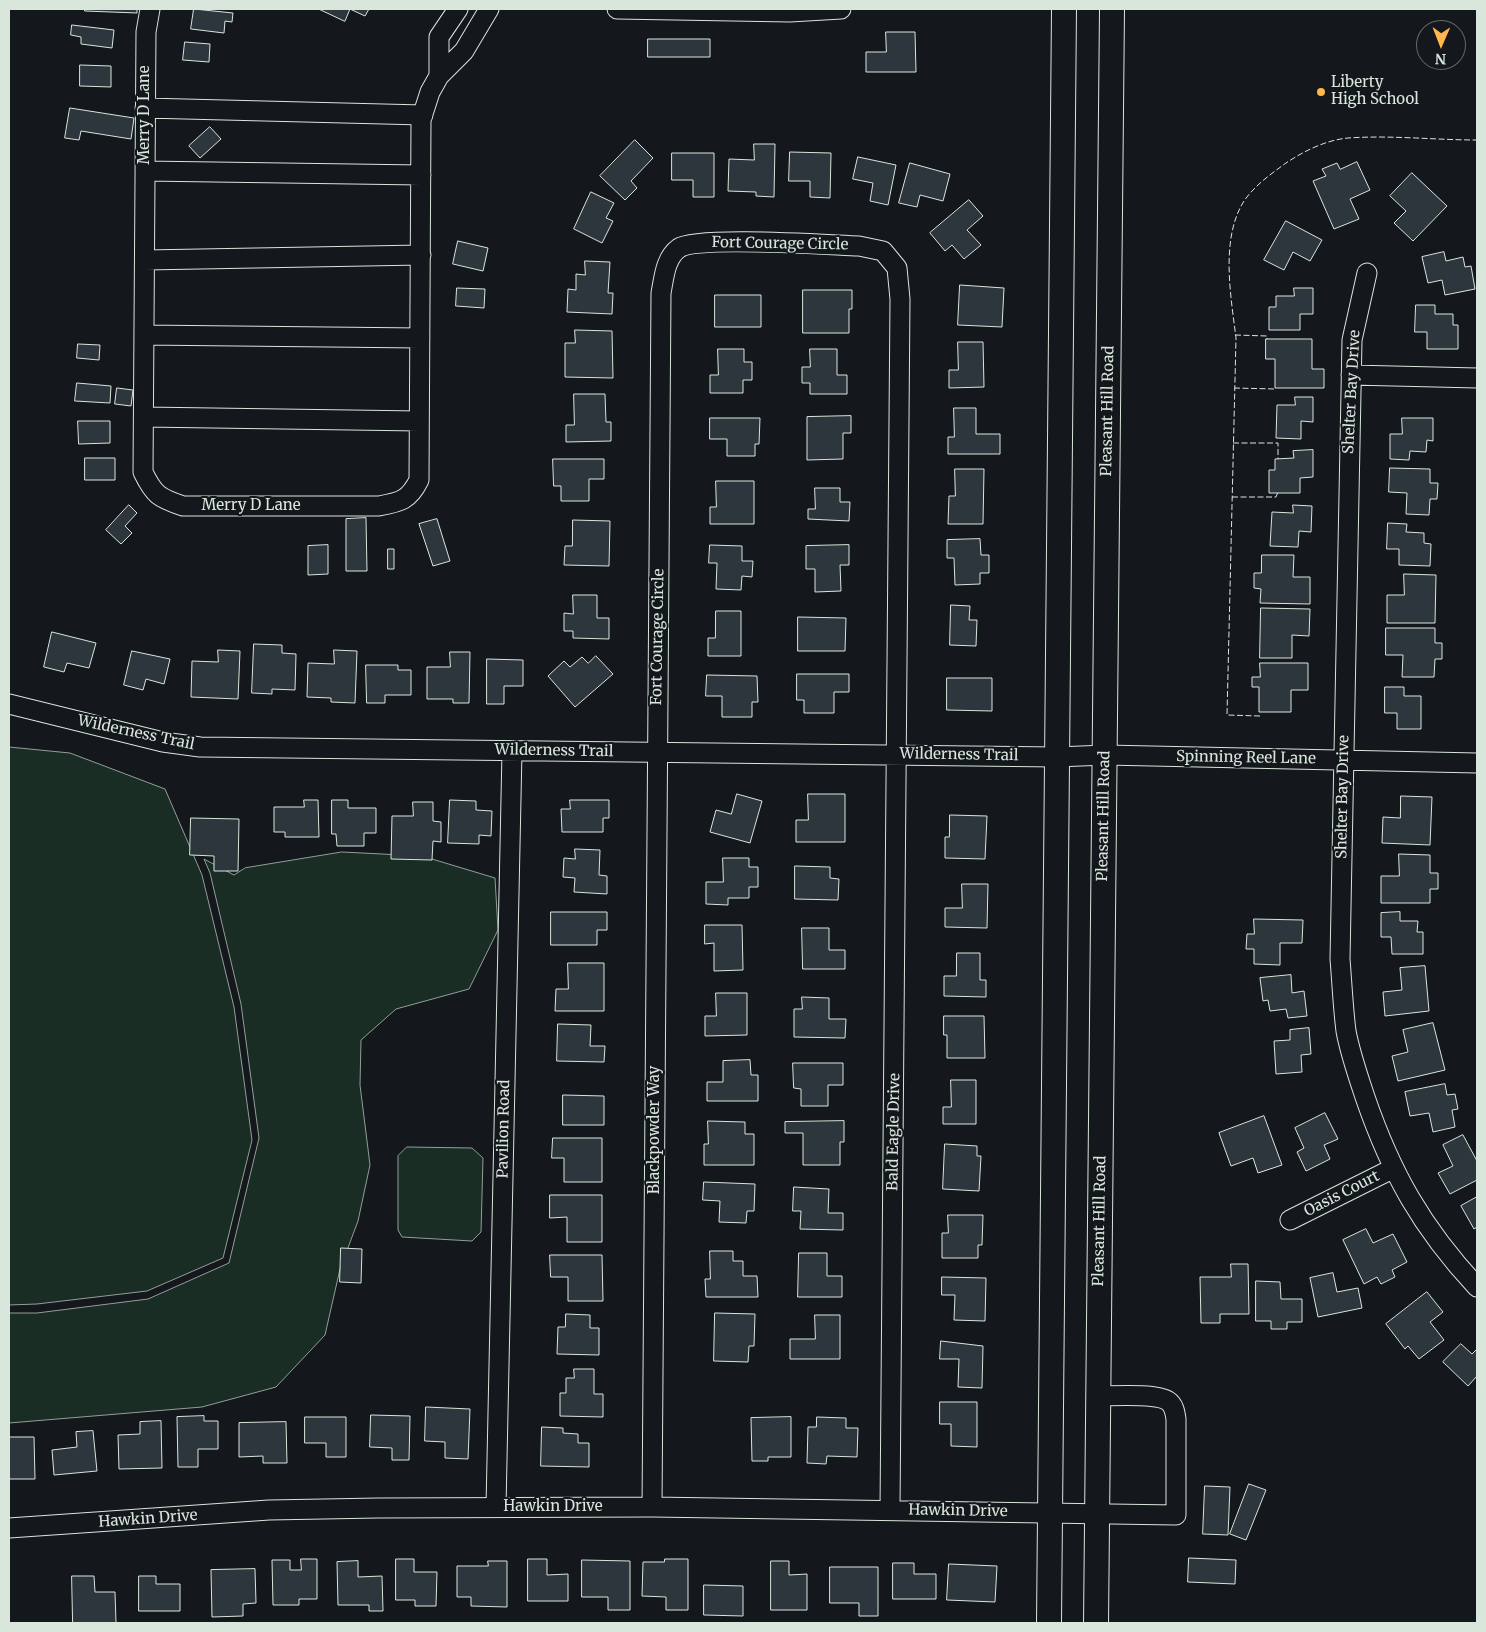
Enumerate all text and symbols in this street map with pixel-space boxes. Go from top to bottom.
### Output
north arrow [1416,20,1466,70]
text: N [1435,50,1446,68]
street label: Merry D Lane [136,65,154,165]
place label: Liberty High School [1331,74,1419,109]
marker: Liberty High School [1315,86,1327,98]
street label: Fort Courage Circle [711,234,849,254]
street label: Shelter Bay Drive [1340,330,1364,454]
street label: Pleasant Hill Road [1098,345,1118,477]
street label: Merry D Lane [201,497,301,515]
street label: Fort Courage Circle [648,568,668,706]
street label: Wilderness Trail [76,712,196,754]
street label: Shelter Bay Drive [1333,735,1353,859]
street label: Wilderness Trail [494,741,614,761]
street label: Wilderness Trail [899,745,1019,765]
street label: Spinning Reel Lane [1176,748,1316,768]
street label: Pleasant Hill Road [1094,750,1114,882]
street label: Blackpowder Way [646,1066,664,1194]
street label: Bald Eagle Drive [884,1073,904,1191]
street label: Pavilion Road [494,1079,514,1179]
street label: Pleasant Hill Road [1090,1155,1110,1287]
street label: Oasis Court [1301,1167,1383,1221]
street label: Hawkin Drive [503,1498,603,1516]
street label: Hawkin Drive [908,1501,1008,1521]
street label: Hawkin Drive [98,1507,198,1531]

